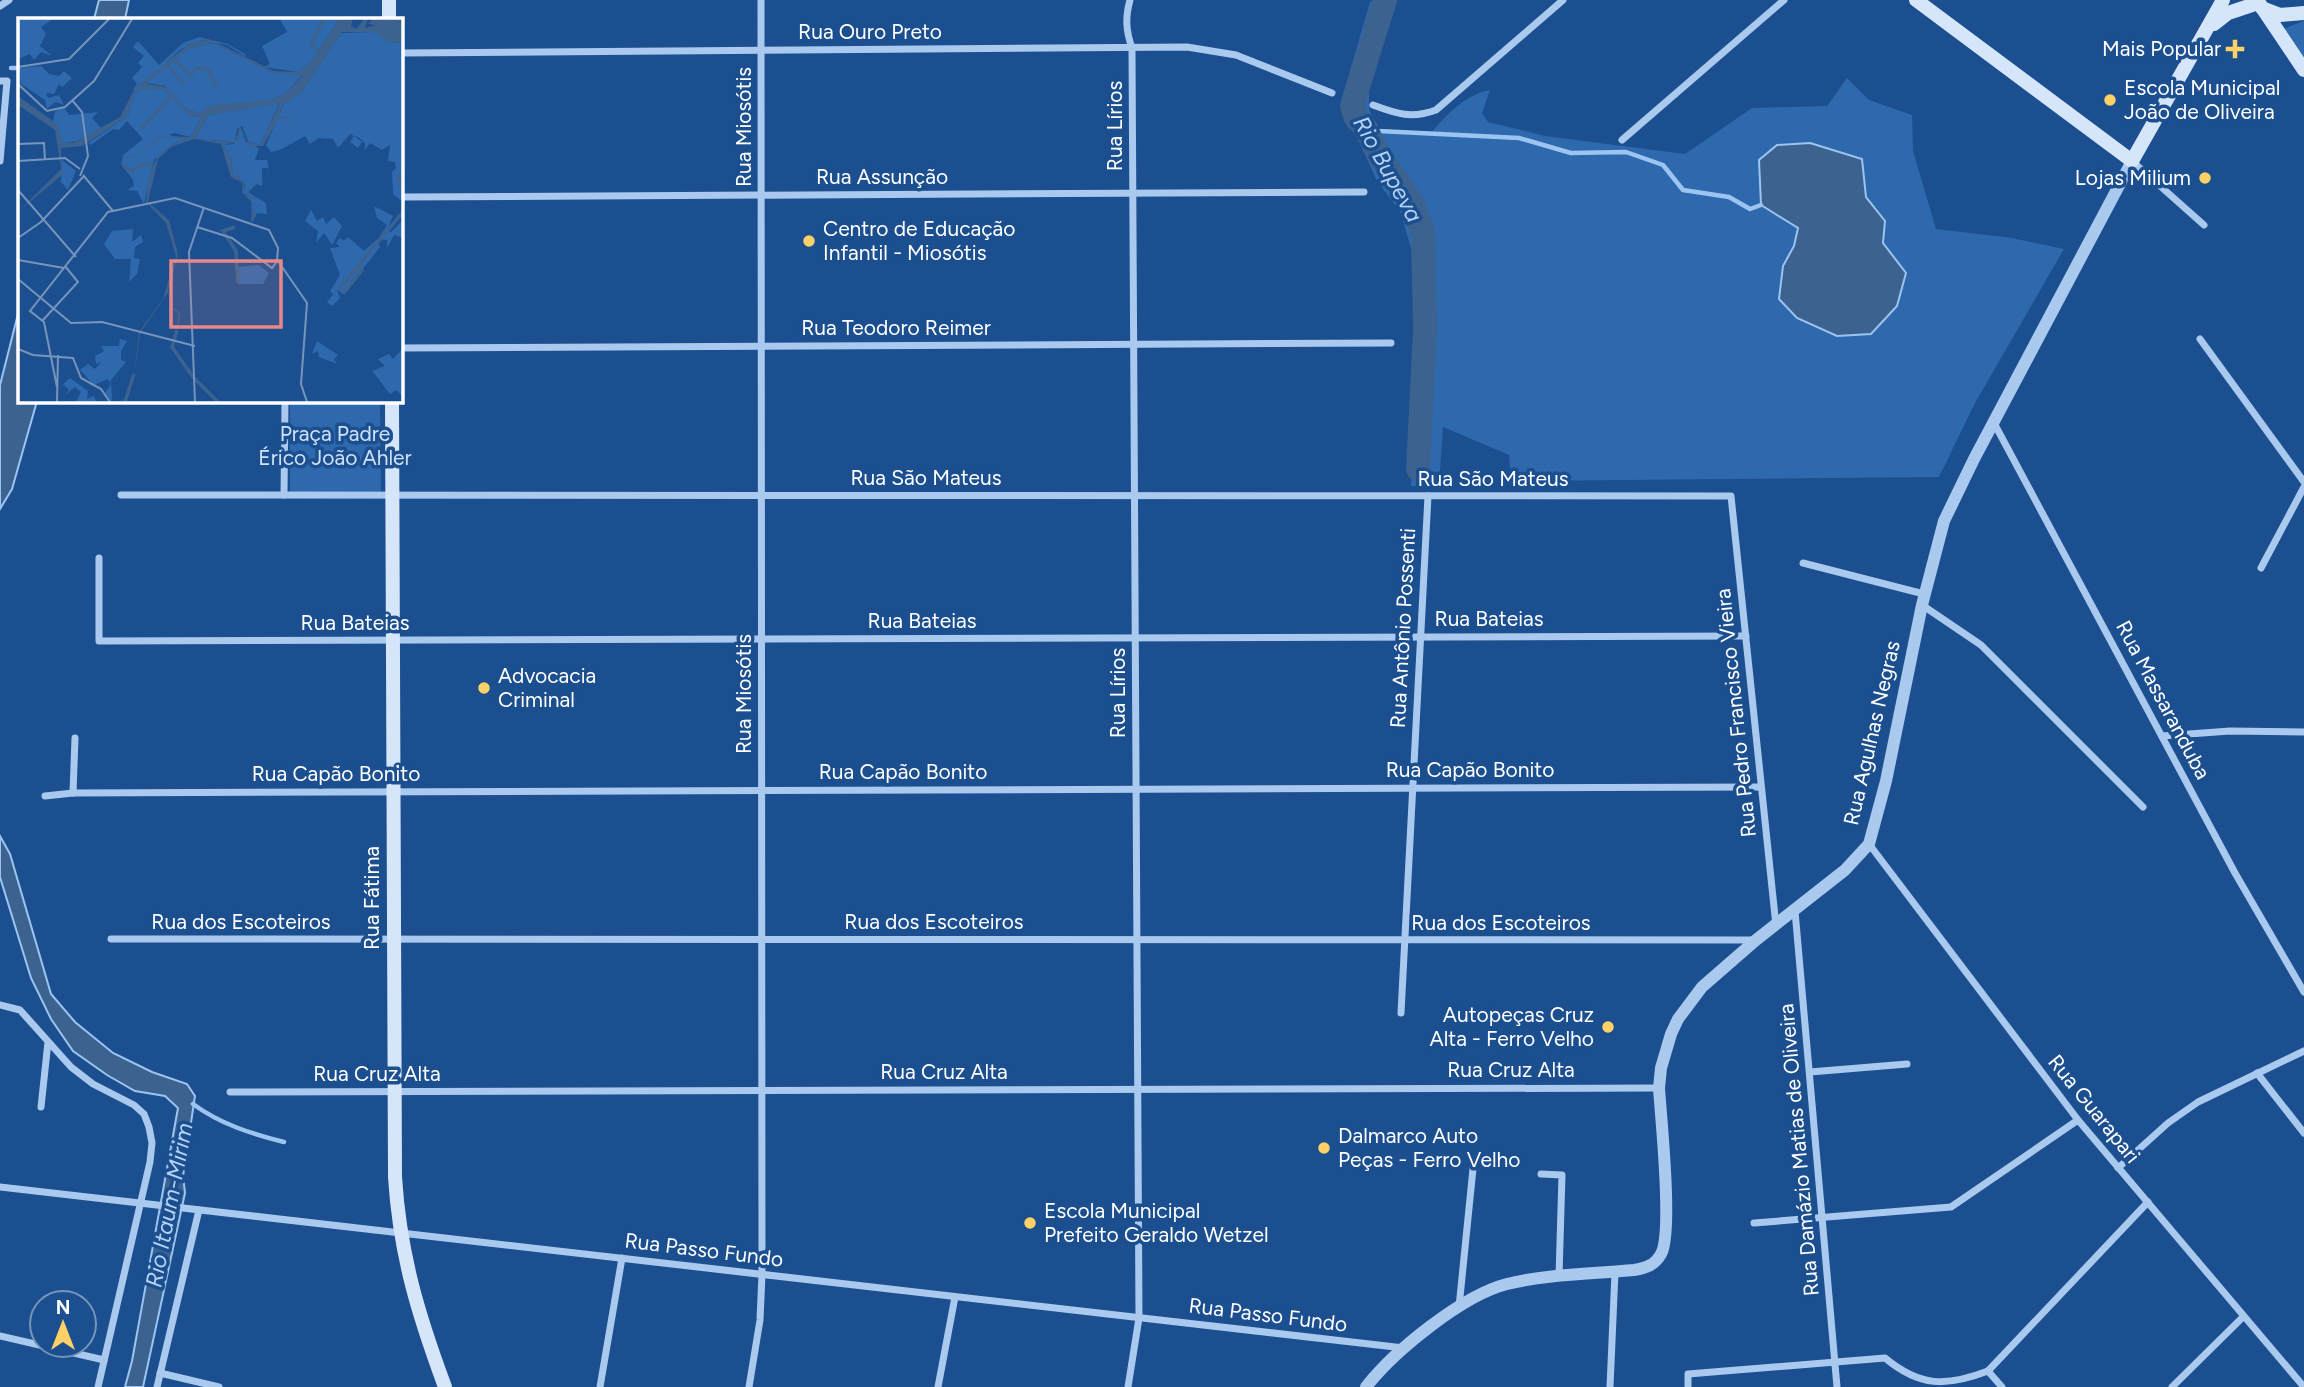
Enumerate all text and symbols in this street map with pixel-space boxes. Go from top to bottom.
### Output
inset map [18,18,402,402]
street label: Rua Ouro Preto [798,19,942,44]
place label: Mais Popular [2102,36,2221,61]
marker: Mais Popular [2227,41,2243,57]
street label: Rua Miosótis [731,67,756,187]
place label: Escola Municipal João de Oliveira [2124,75,2280,124]
street label: Rua Lírios [1102,81,1127,171]
marker: Escola Municipal João de Oliveira [2102,92,2118,108]
water label: Rio Bupeva [1347,111,1429,227]
street label: Rua Assunção [816,164,948,189]
place label: Lojas Milium [2075,165,2191,190]
marker: Lojas Milium [2197,170,2213,186]
place label: Centro de Educação Infantil - Miosótis [823,216,1015,265]
marker: Centro de Educação Infantil - Miosótis [801,233,817,249]
street label: Rua Teodoro Reimer [801,315,991,340]
park label: Praça Padre Érico João Ahler [258,421,412,470]
street label: Rua São Mateus [850,465,1002,490]
street label: Rua São Mateus [1417,466,1569,491]
street label: Rua Antônio Possenti [1385,527,1420,729]
street label: Rua Pedro Francisco Vieira [1710,587,1761,839]
street label: Rua Bateias [1434,606,1544,631]
street label: Rua Bateias [867,608,977,633]
street label: Rua Bateias [300,610,410,635]
street label: Rua Massaranduba [2111,616,2216,783]
street label: Rua Miosótis [731,634,756,754]
street label: Rua Agulhas Negras [1838,638,1905,828]
street label: Rua Lírios [1105,648,1130,738]
place label: Advocacia Criminal [498,663,596,712]
marker: Advocacia Criminal [476,680,492,696]
street label: Rua Capão Bonito [1386,757,1554,782]
street label: Rua Capão Bonito [819,759,987,784]
street label: Rua Capão Bonito [252,761,420,786]
street label: Rua Fátima [359,846,384,950]
street label: Rua dos Escoteiros [151,909,331,934]
street label: Rua dos Escoteiros [844,909,1024,934]
street label: Rua dos Escoteiros [1411,910,1591,935]
place label: Autopeças Cruz Alta - Ferro Velho [1429,1002,1594,1051]
street label: Rua Damázio Matias de Oliveira [1773,1003,1824,1297]
marker: Autopeças Cruz Alta - Ferro Velho [1600,1019,1616,1035]
street label: Rua Guarapari [2043,1050,2146,1168]
street label: Rua Cruz Alta [1447,1057,1575,1082]
street label: Rua Cruz Alta [880,1059,1008,1084]
street label: Rua Cruz Alta [313,1061,441,1086]
water label: Rio Itaum-Mirim [139,1120,199,1290]
place label: Dalmarco Auto Peças - Ferro Velho [1338,1123,1520,1172]
marker: Dalmarco Auto Peças - Ferro Velho [1316,1140,1332,1156]
place label: Escola Municipal Prefeito Geraldo Wetzel [1044,1198,1269,1247]
marker: Escola Municipal Prefeito Geraldo Wetzel [1022,1215,1038,1231]
street label: Rua Passo Fundo [623,1227,785,1272]
north arrow [28,1289,98,1359]
street label: Rua Passo Fundo [1187,1292,1349,1337]
text: N [56,1296,70,1319]

